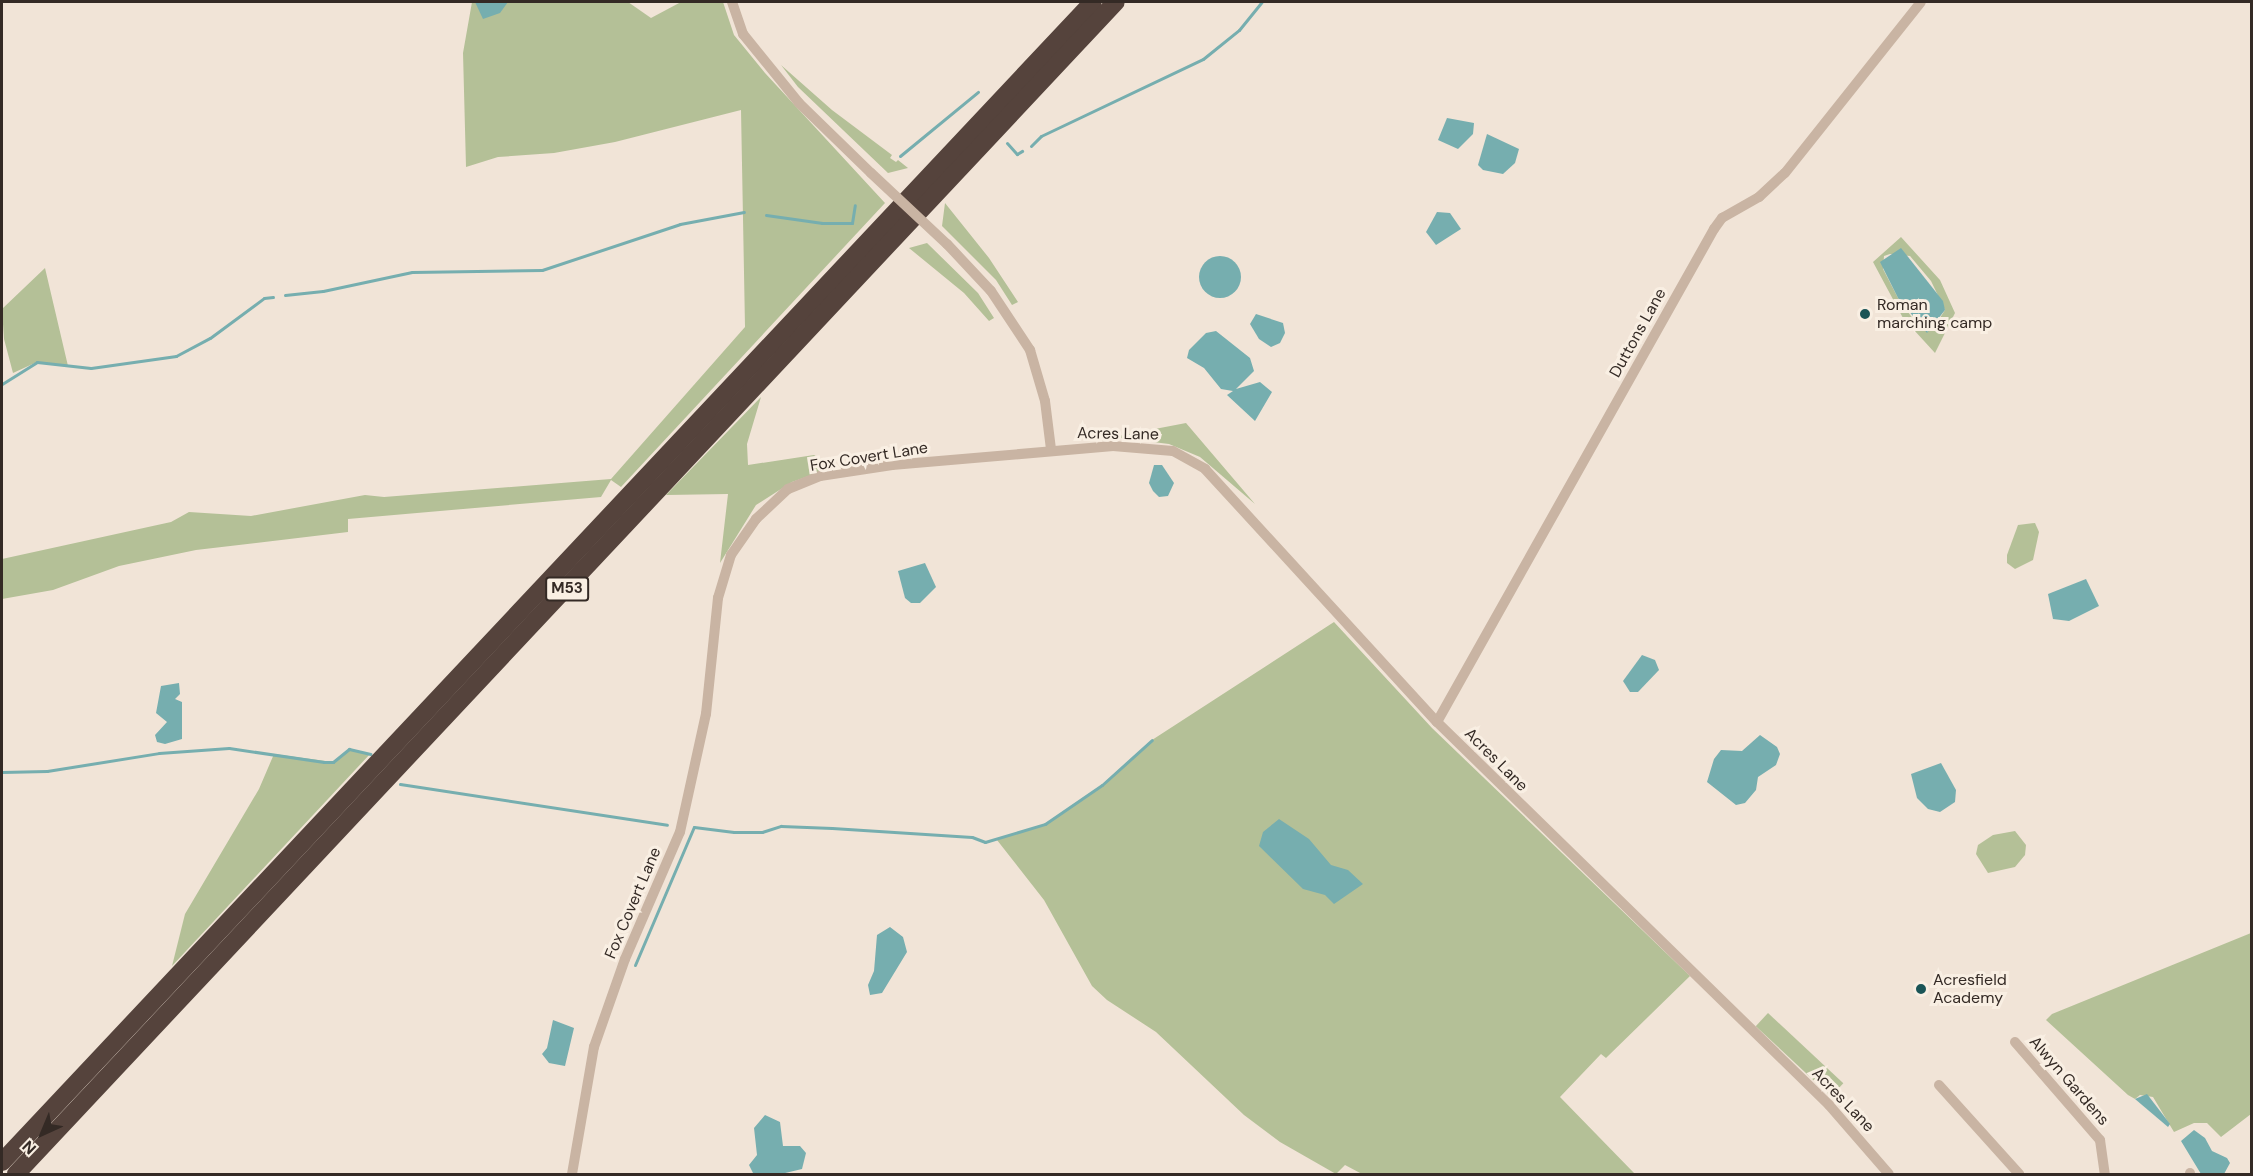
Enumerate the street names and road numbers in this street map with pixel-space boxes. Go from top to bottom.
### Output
street label: Duttons Lane [1606,285,1670,381]
street label: Acres Lane [1077,424,1159,444]
street label: Fox Covert Lane [809,438,929,476]
road number: M53 [544,577,590,601]
street label: Acres Lane [1460,724,1532,796]
street label: Fox Covert Lane [601,844,665,962]
street label: Alwyn Gardens [2025,1033,2113,1129]
street label: Acres Lane [1808,1064,1878,1136]

